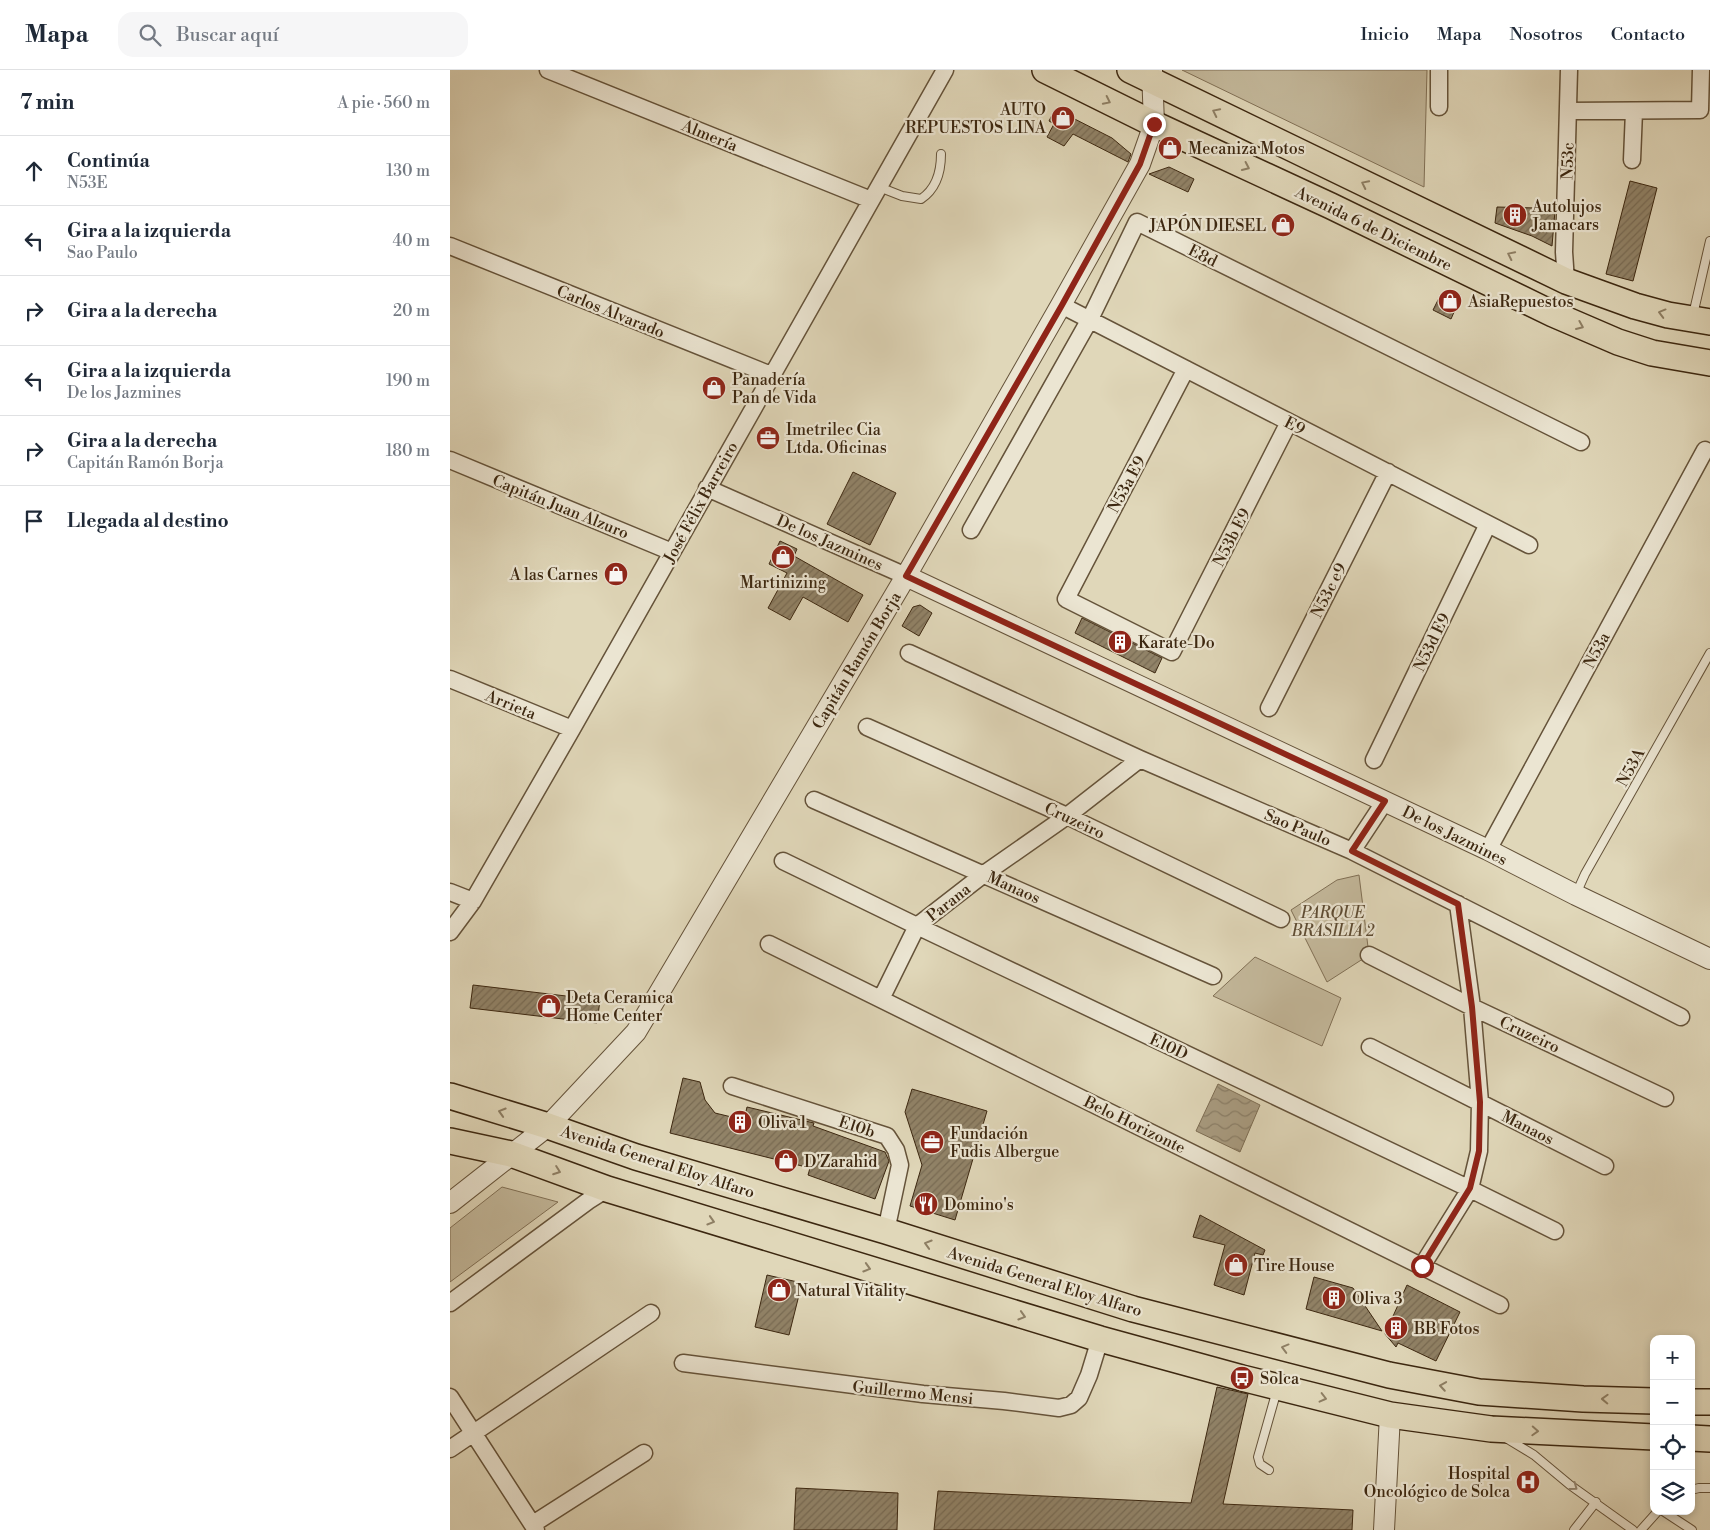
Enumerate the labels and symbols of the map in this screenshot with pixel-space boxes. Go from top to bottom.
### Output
one-way arrow [1102,95,1111,105]
place label: AUTO REPUESTOS LINA [905,100,1047,138]
shop icon: AUTO REPUESTOS LINA [1050,105,1076,131]
one-way arrow [1212,108,1221,118]
route end [1143,113,1166,136]
street label: Almería [678,115,741,156]
shop icon: Mecaniza Motos [1157,135,1183,161]
place label: Mecaniza Motos [1188,139,1305,159]
street label: N53c [1557,142,1579,180]
one-way arrow [1241,160,1250,171]
one-way arrow [1361,180,1370,190]
street label: Avenida 6 de Diciembre [1291,182,1455,276]
place label: Autolujos Jamacars [1531,197,1602,235]
building icon: Autolujos Jamacars [1502,202,1528,228]
shop icon: JAPÓN DIESEL [1270,212,1296,238]
place label: JAPÓN DIESEL [1148,214,1266,236]
street label: E8d [1185,240,1220,271]
one-way arrow [1507,250,1516,261]
street label: Carlos Alvarado [554,281,668,343]
shop icon: AsiaRepuestos [1437,288,1463,314]
place label: AsiaRepuestos [1467,292,1573,312]
one-way arrow [1658,308,1667,319]
one-way arrow [1575,319,1584,330]
place label: Panadería Pan de Vida [732,370,817,408]
shop icon: Panadería Pan de Vida [701,375,727,401]
street label: E9 [1281,412,1309,440]
place label: Imetrilec Cia Ltda. Oficinas [786,420,887,458]
office icon: Imetrilec Cia Ltda. Oficinas [755,425,781,451]
street label: José Félix Barreiro [659,438,742,568]
street label: N53a E9 [1104,452,1150,516]
street label: Capitán Juan Alzuro [489,470,632,543]
street label: N53b E9 [1209,505,1255,570]
street label: De los Jazmines [773,511,886,575]
shop icon: Martinizing [770,544,796,570]
street label: N53c e9 [1307,559,1351,621]
shop icon: A las Carnes [603,561,629,587]
place label: A las Carnes [509,565,598,585]
place label: Martinizing [740,573,827,593]
street label: Capitán Ramón Borja [808,588,906,733]
street label: N53d E9 [1409,610,1455,675]
street label: N53a [1579,628,1615,672]
building icon: Karate-Do [1107,629,1133,655]
place label: Karate-Do [1138,633,1215,653]
street label: Arrieta [481,685,540,724]
street label: N53A [1612,744,1650,790]
street label: Cruzeiro [1041,798,1108,844]
street label: De los Jazmines [1399,802,1510,870]
street label: Sao Paulo [1261,805,1334,851]
street label: Manaos [984,867,1043,908]
street label: Parana [922,879,975,926]
park label: PARQUE BRASILIA 2 [1291,903,1375,941]
place label: Deta Ceramica Home Center [566,988,674,1026]
shop icon: Deta Ceramica Home Center [536,993,562,1019]
street label: Cruzeiro [1496,1012,1563,1058]
street label: E10D [1146,1029,1191,1065]
street label: Belo Horizonte [1080,1091,1189,1158]
street label: Manaos [1498,1106,1557,1149]
one-way arrow [498,1107,507,1117]
building icon: Oliva 1 [727,1109,753,1135]
street label: E10b [836,1112,877,1142]
place label: Oliva 1 [758,1113,807,1133]
street label: Avenida General Eloy Alfaro [557,1121,757,1203]
place label: Fundación Fudis Albergue [950,1124,1059,1162]
office icon: Fundación Fudis Albergue [919,1129,945,1155]
shop icon: D'Zarahid [773,1148,799,1174]
place label: D'Zarahid [804,1152,877,1172]
one-way arrow [552,1165,561,1175]
restaurant icon: Domino's [913,1191,939,1217]
place label: Domino's [944,1195,1014,1215]
one-way arrow [707,1215,715,1225]
one-way arrow [924,1240,932,1250]
street label: Avenida General Eloy Alfaro [944,1242,1145,1321]
shop icon: Tire House [1223,1252,1249,1278]
route start [1411,1255,1434,1278]
place label: Tire House [1254,1256,1335,1276]
one-way arrow [862,1263,870,1273]
shop icon: Natural Vitality [766,1277,792,1303]
place label: Natural Vitality [796,1281,907,1301]
building icon: Oliva 3 [1321,1285,1347,1311]
place label: Oliva 3 [1352,1289,1403,1309]
one-way arrow [1018,1310,1026,1320]
building icon: BB Fotos [1383,1315,1409,1341]
place label: BB Fotos [1413,1319,1480,1339]
one-way arrow [1282,1344,1290,1354]
bus stop icon: Solca [1229,1365,1255,1391]
place label: Solca [1260,1369,1300,1389]
street label: Guillermo Mensi [852,1377,974,1409]
one-way arrow [1439,1381,1447,1392]
one-way arrow [1319,1393,1327,1403]
one-way arrow [1601,1394,1609,1405]
one-way arrow [1531,1426,1539,1437]
place label: Hospital Oncológico de Solca [1364,1464,1511,1502]
hospital icon: Hospital Oncológico de Solca [1515,1469,1541,1495]
one-way arrow [1568,1481,1578,1490]

